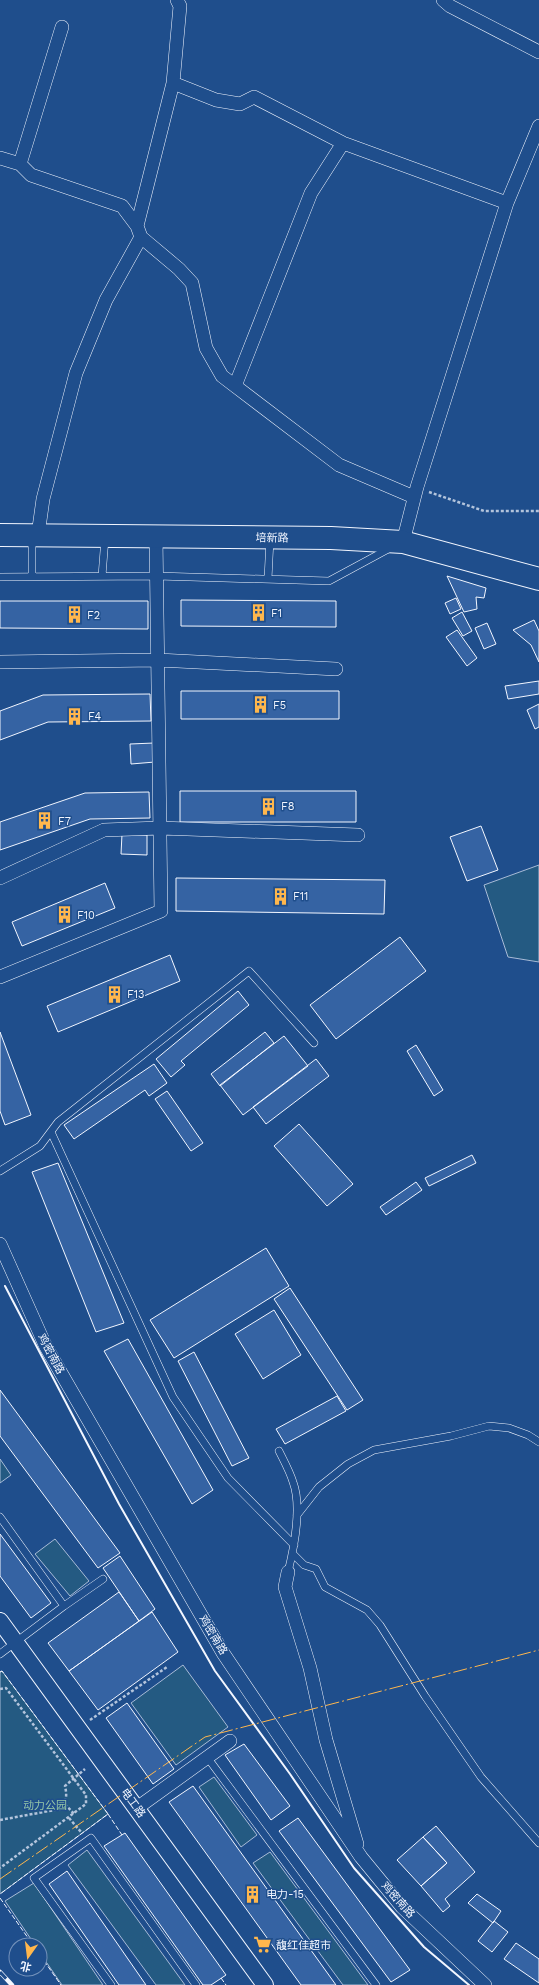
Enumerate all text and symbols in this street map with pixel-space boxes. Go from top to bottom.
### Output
street label: 培新路 [255,531,289,545]
building icon: F1 [248,603,268,623]
building icon: F2 [64,605,84,625]
place label: F1 [271,607,282,620]
place label: F2 [87,609,100,622]
building icon: F5 [250,695,270,715]
place label: F5 [273,699,286,712]
building icon: F4 [65,706,85,726]
place label: F4 [88,710,101,723]
building icon: F8 [258,796,278,816]
place label: F8 [281,800,295,813]
building icon: F7 [35,811,55,831]
place label: F7 [58,815,71,828]
building icon: F11 [270,886,290,906]
place label: F11 [293,890,308,903]
building icon: F10 [54,905,74,925]
place label: F10 [77,909,95,922]
building icon: F13 [104,984,124,1004]
place label: F13 [127,988,144,1001]
street label: 鸡密南路 [35,1332,67,1376]
street label: 鸡密南路 [196,1613,230,1657]
street label: 电工路 [118,1786,148,1820]
park label: 动力公园 [23,1799,67,1812]
street label: 鸡密南路 [378,1879,418,1921]
building icon: 电力-15 [243,1884,263,1904]
place label: 电力-15 [266,1888,304,1901]
supermarket icon: 馥红佳超市 [253,1935,273,1955]
north arrow [8,1937,48,1977]
place label: 馥红佳超市 [276,1939,331,1952]
text: 北 [19,1959,33,1974]

